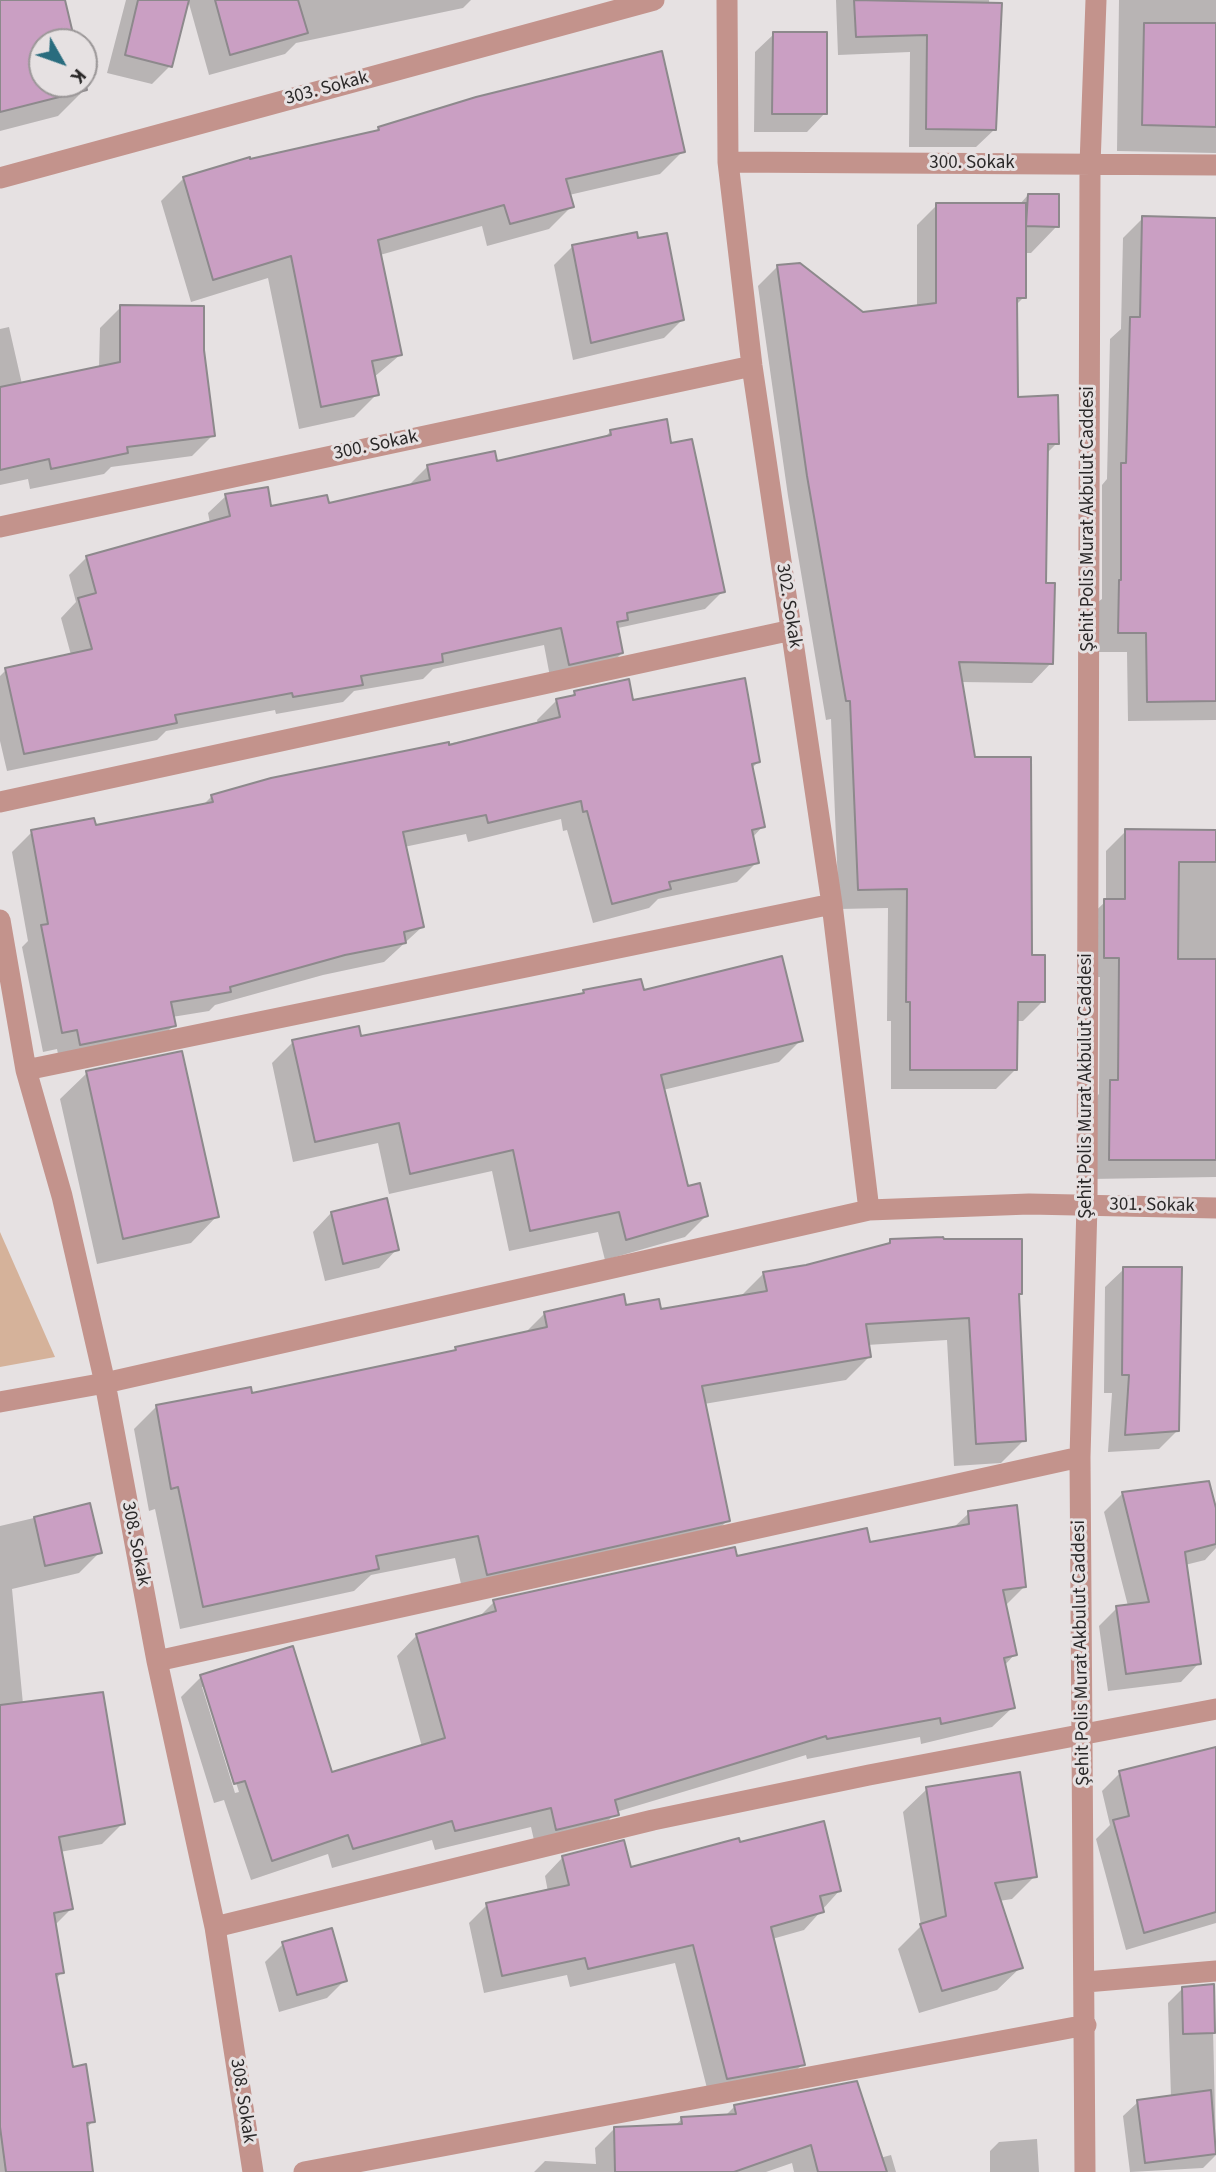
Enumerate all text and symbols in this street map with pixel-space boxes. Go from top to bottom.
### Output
north arrow [28,28,98,98]
text: K [64,62,92,89]
street label: 303. Sokak [283,67,371,111]
street label: 300. Sokak [929,153,1015,175]
street label: Şehit Polis Murat Akbulut Caddesi [1078,386,1100,652]
street label: 300. Sokak [332,426,420,466]
street label: 302. Sokak [770,562,806,650]
street label: Şehit Polis Murat Akbulut Caddesi [1076,953,1098,1219]
street label: 301. Sokak [1109,1194,1195,1218]
street label: 308. Sokak [116,1500,154,1588]
street label: Şehit Polis Murat Akbulut Caddesi [1068,1520,1096,1786]
street label: 308. Sokak [224,2057,260,2145]

